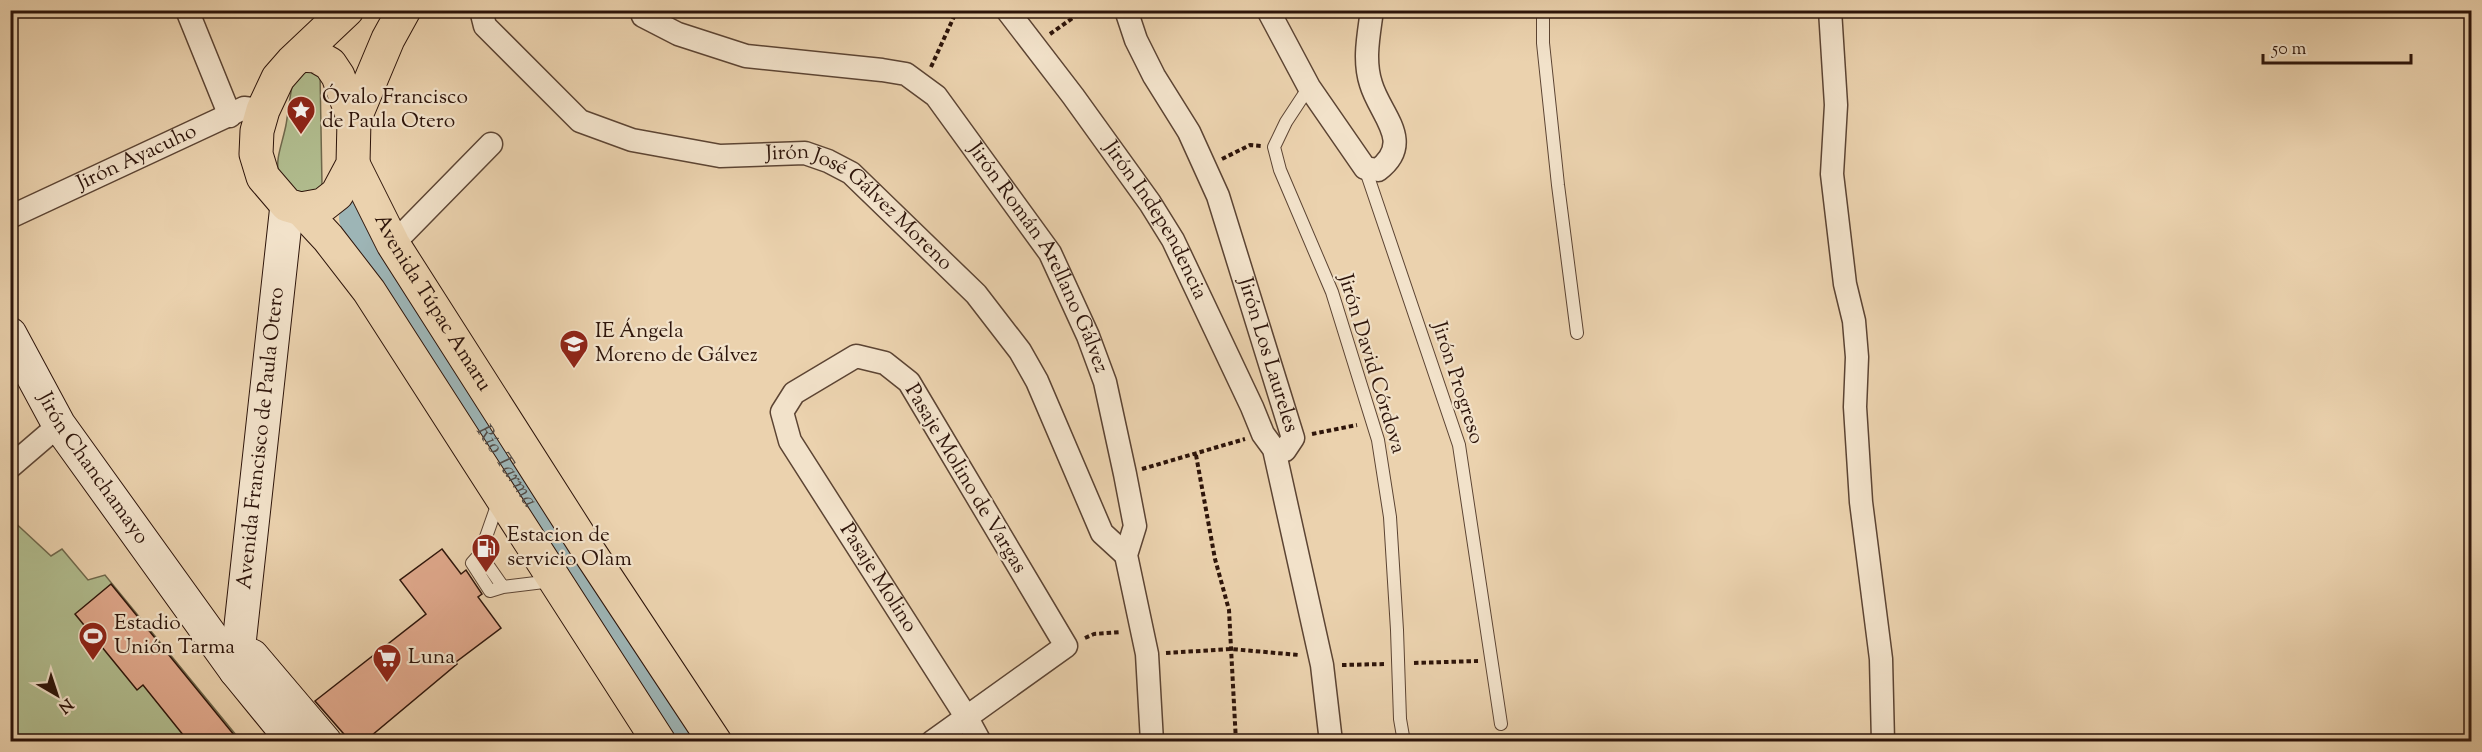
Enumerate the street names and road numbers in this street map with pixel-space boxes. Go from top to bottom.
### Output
street label: Jirón Ayacuho [71,117,202,199]
street label: Jirón Independencia [1095,134,1214,305]
street label: Jirón Román Arellano Gálvez [959,136,1115,377]
street label: Jirón José Gálvez Moreno [764,138,959,278]
street label: Avenida Túpac Amaru [365,209,498,398]
street label: Jirón David Córdova [1329,270,1413,458]
street label: Jirón Los Laureles [1229,273,1305,436]
street label: Avenida Francisco de Paula Otero [230,286,293,591]
street label: Jirón Progreso [1423,317,1491,448]
street label: Pasaje Molino de Vargas [896,379,1034,579]
street label: Jirón Chanchamayo [29,386,155,551]
street label: Pasaje Molino [831,517,924,639]

